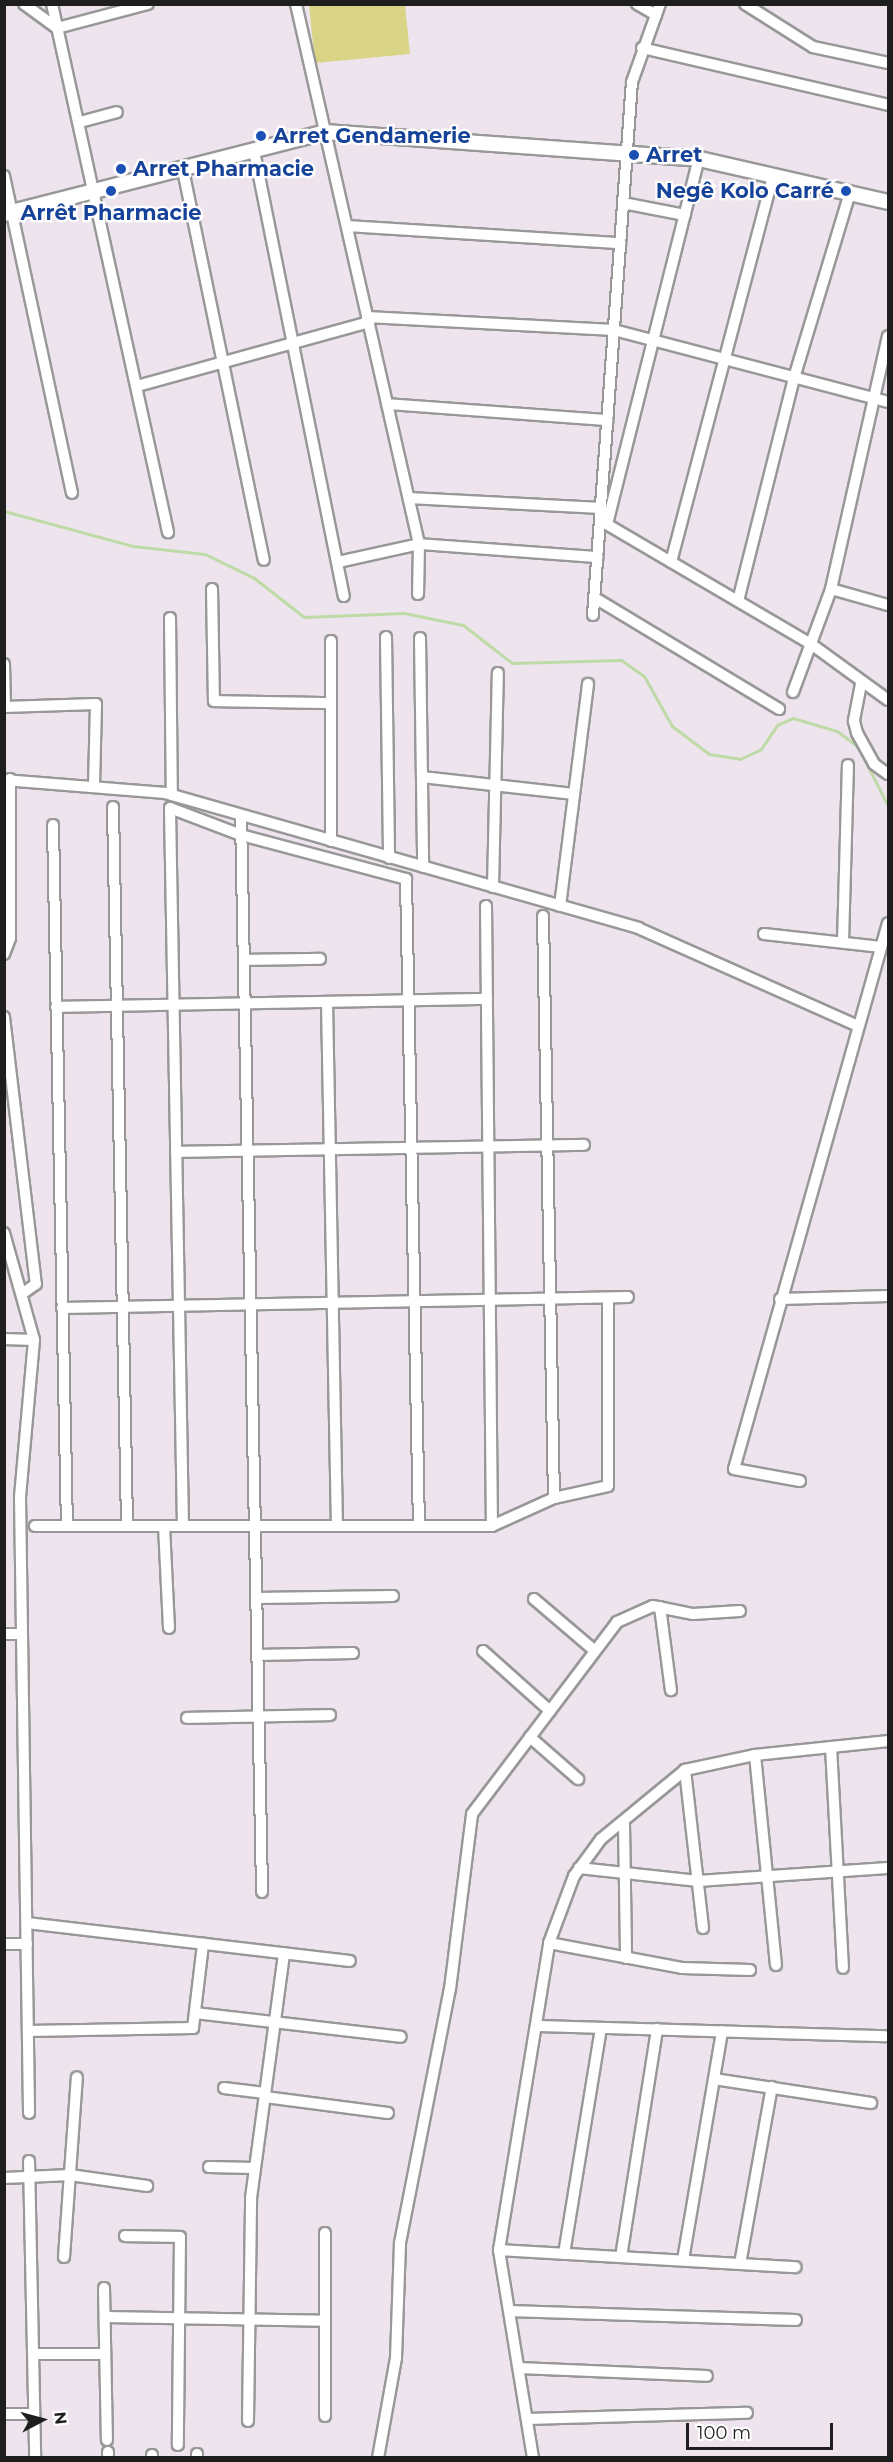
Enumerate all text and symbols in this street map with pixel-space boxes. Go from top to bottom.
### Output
place label: Arret Gendamerie [273,123,471,149]
marker: Arret Gendamerie [254,129,268,143]
place label: Arret [646,142,702,168]
marker: Arret [627,148,641,162]
place label: Arret Pharmacie [133,156,314,182]
marker: Arret Pharmacie [114,162,128,176]
place label: Negê Kolo Carré [656,178,834,204]
marker: Arrêt Pharmacie [104,184,118,198]
marker: Negê Kolo Carré [839,184,853,198]
place label: Arrêt Pharmacie [20,200,202,226]
north arrow [12,2390,72,2450]
text: N [50,2411,71,2425]
scale bar [689,2411,836,2449]
text: 100 m [697,2422,751,2444]

